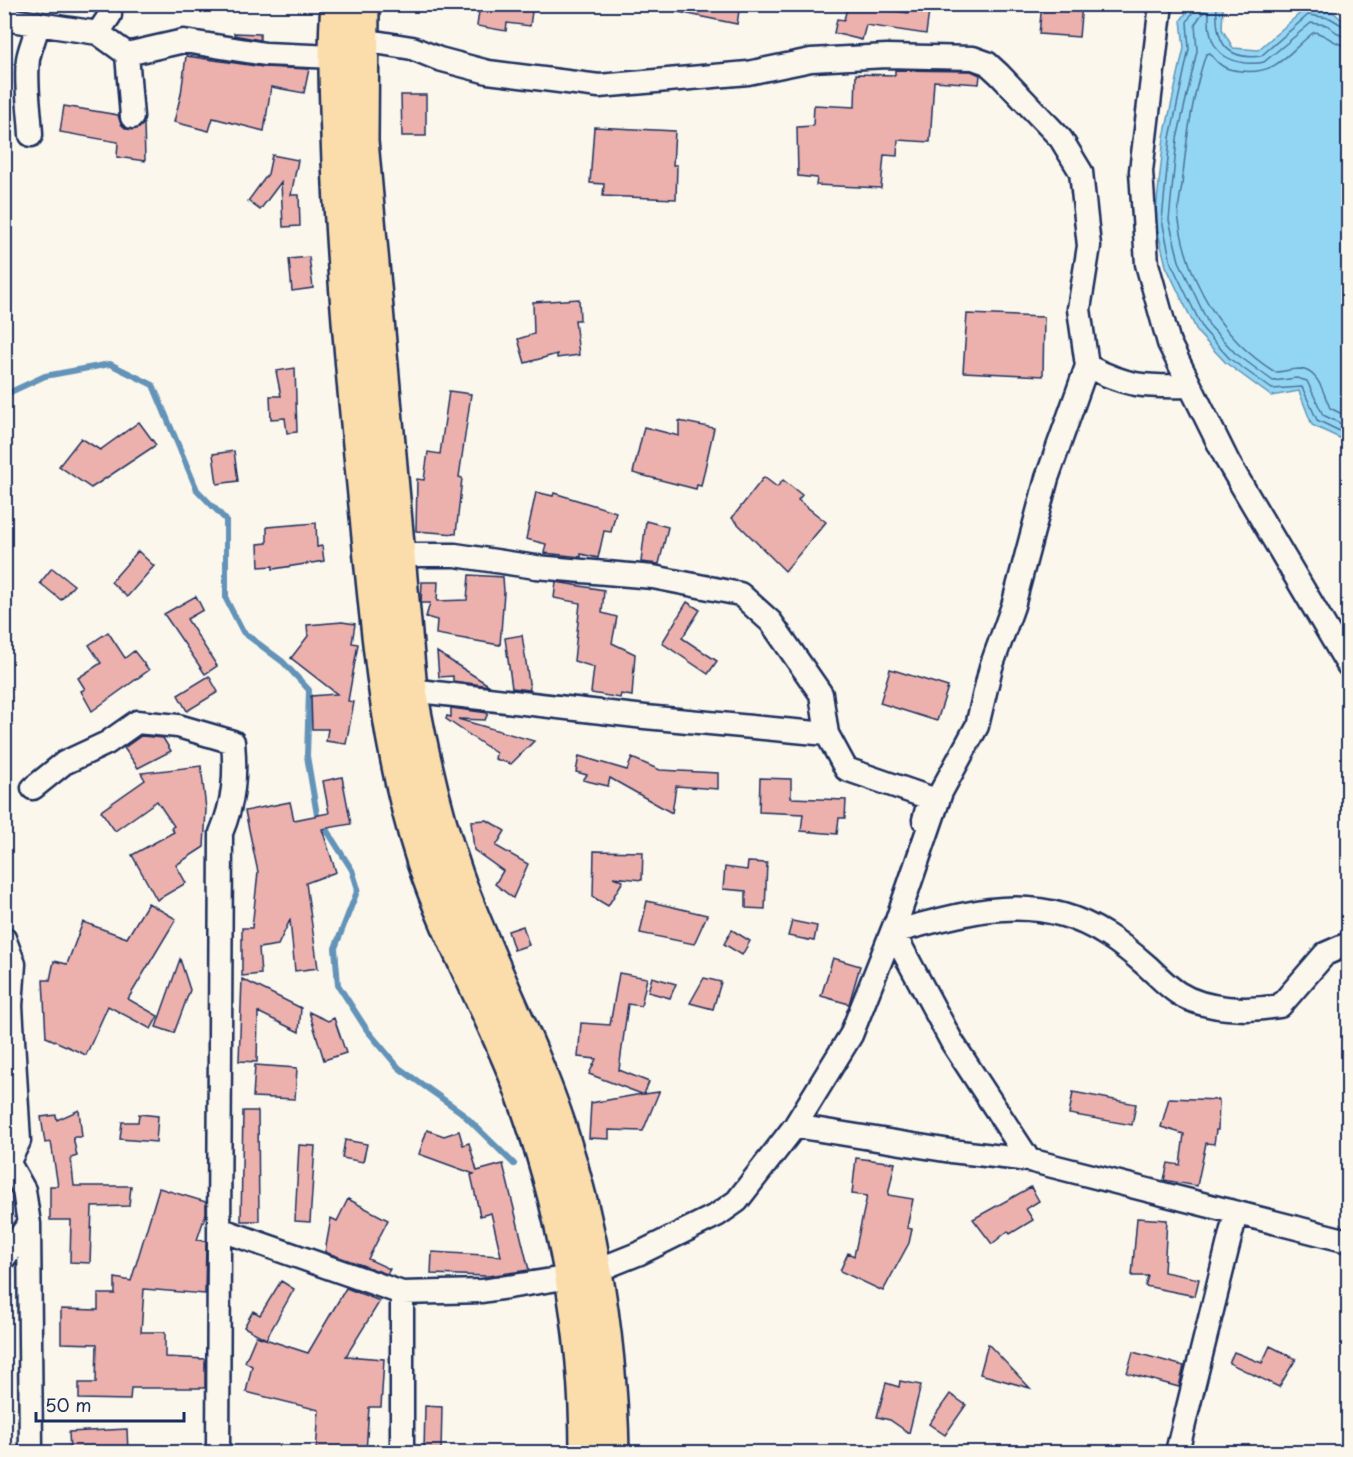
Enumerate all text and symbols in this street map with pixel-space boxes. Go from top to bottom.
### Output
scale bar [36,1385,184,1423]
text: 50 m [45,1391,92,1418]

